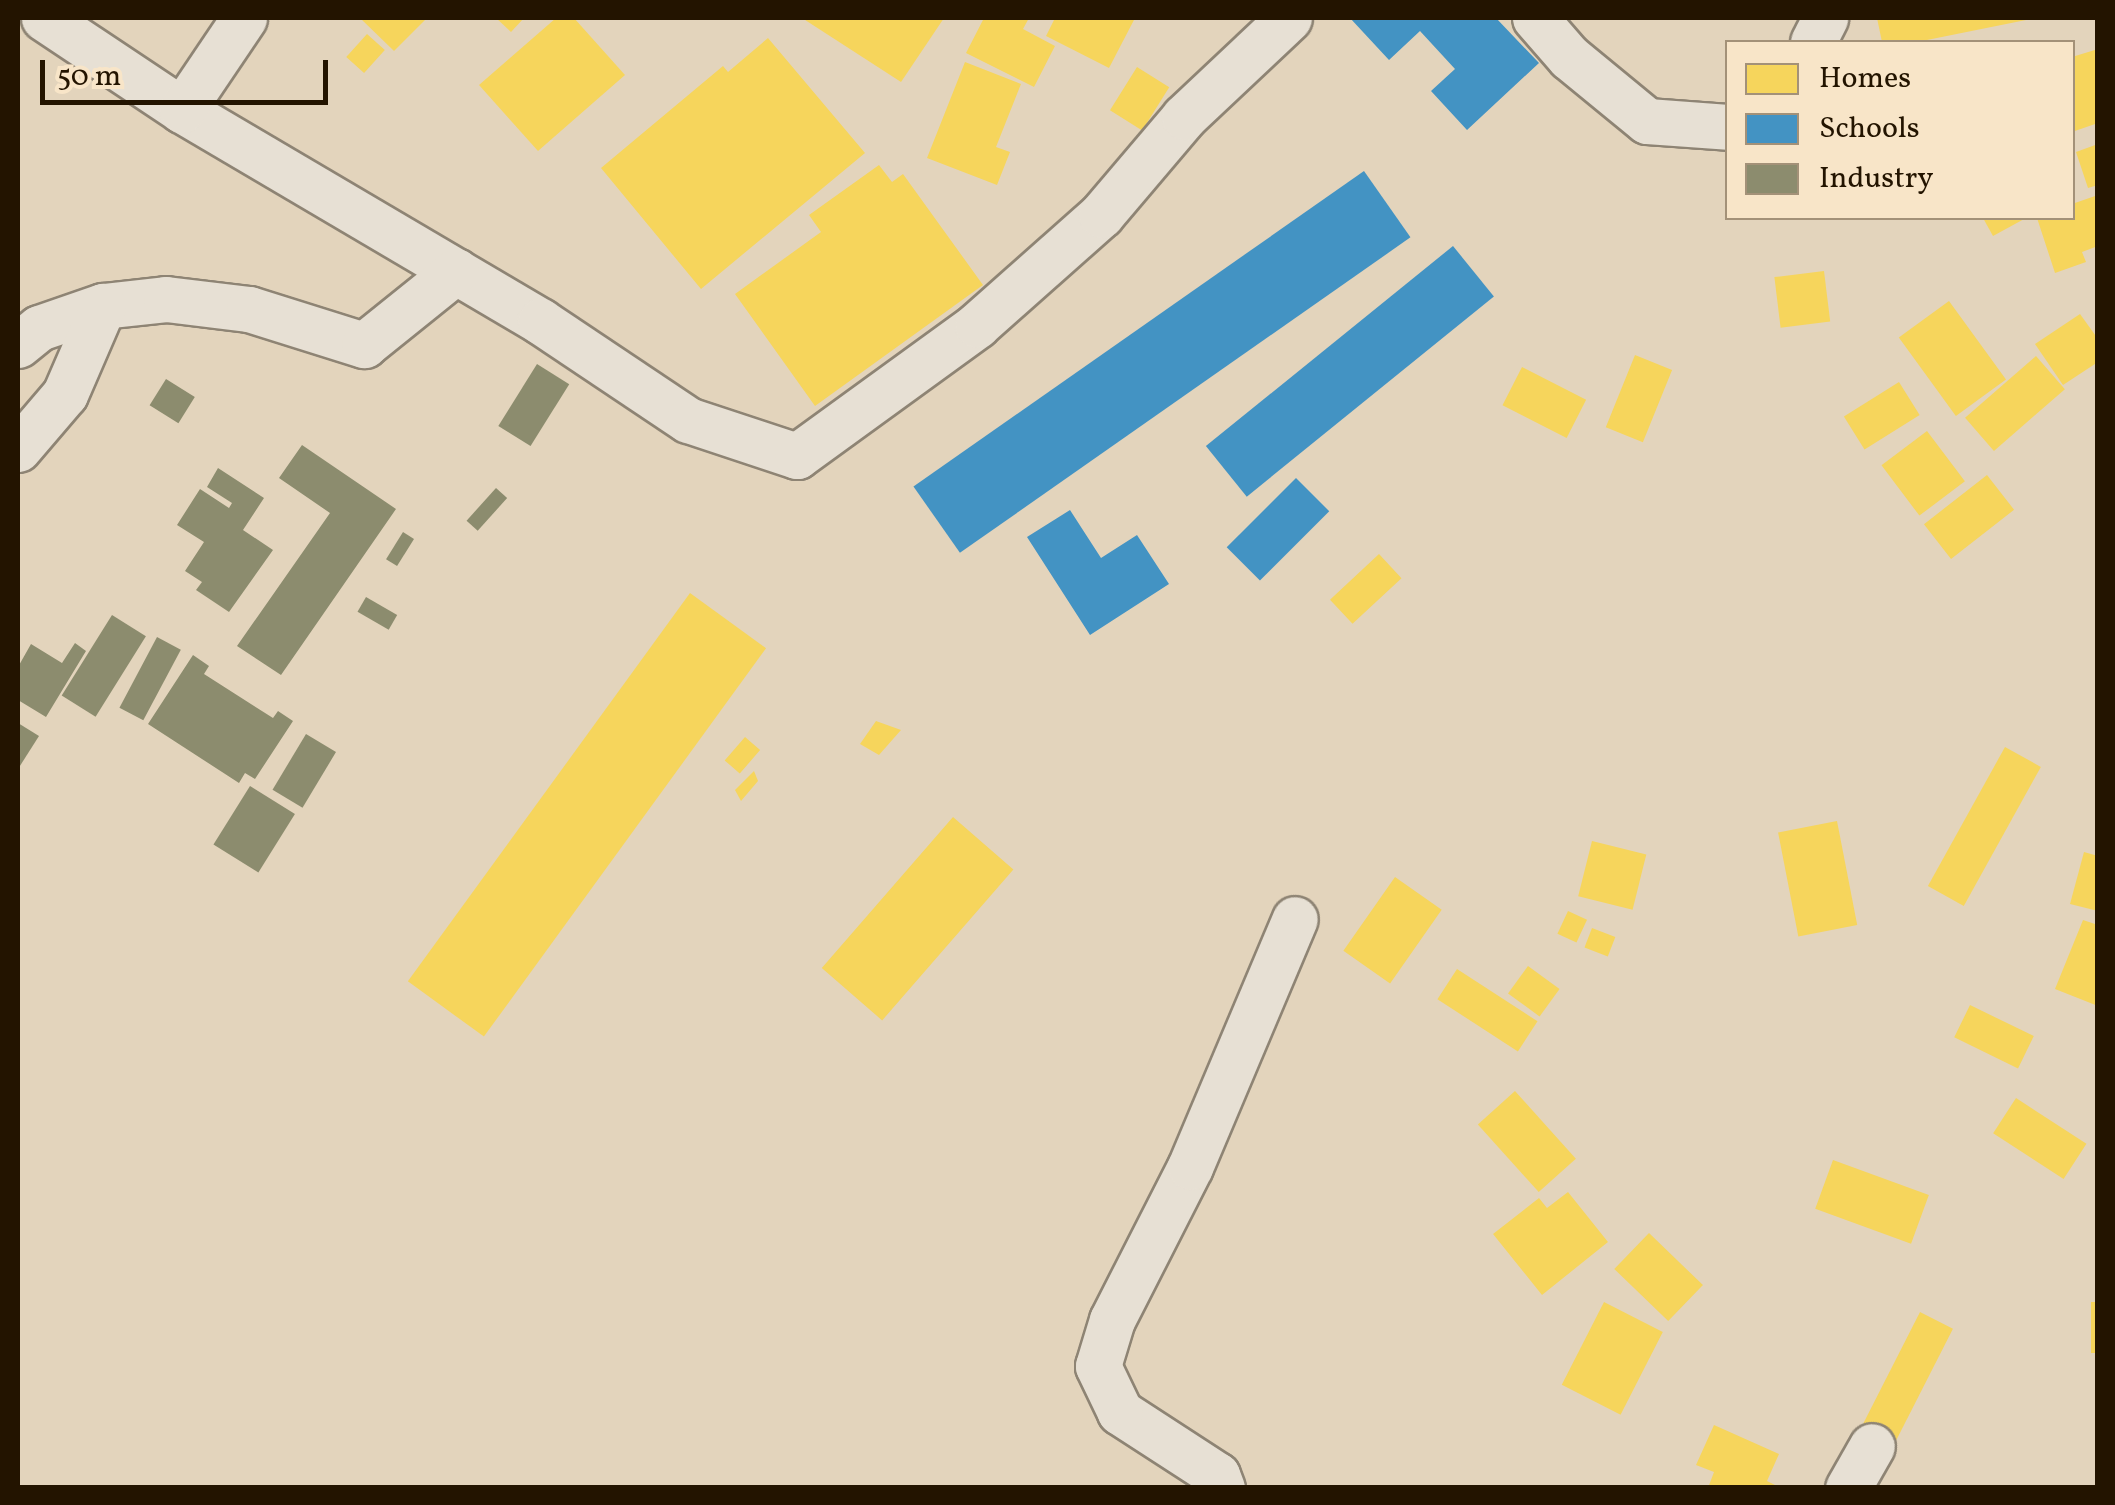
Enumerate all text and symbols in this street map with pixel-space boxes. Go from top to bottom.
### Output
scale bar [45,40,332,102]
legend [1725,40,2075,220]
text: 50 m [57,56,121,98]
text: Homes [1819,58,1911,100]
text: Schools [1819,108,1920,150]
text: Industry [1819,158,1934,200]

